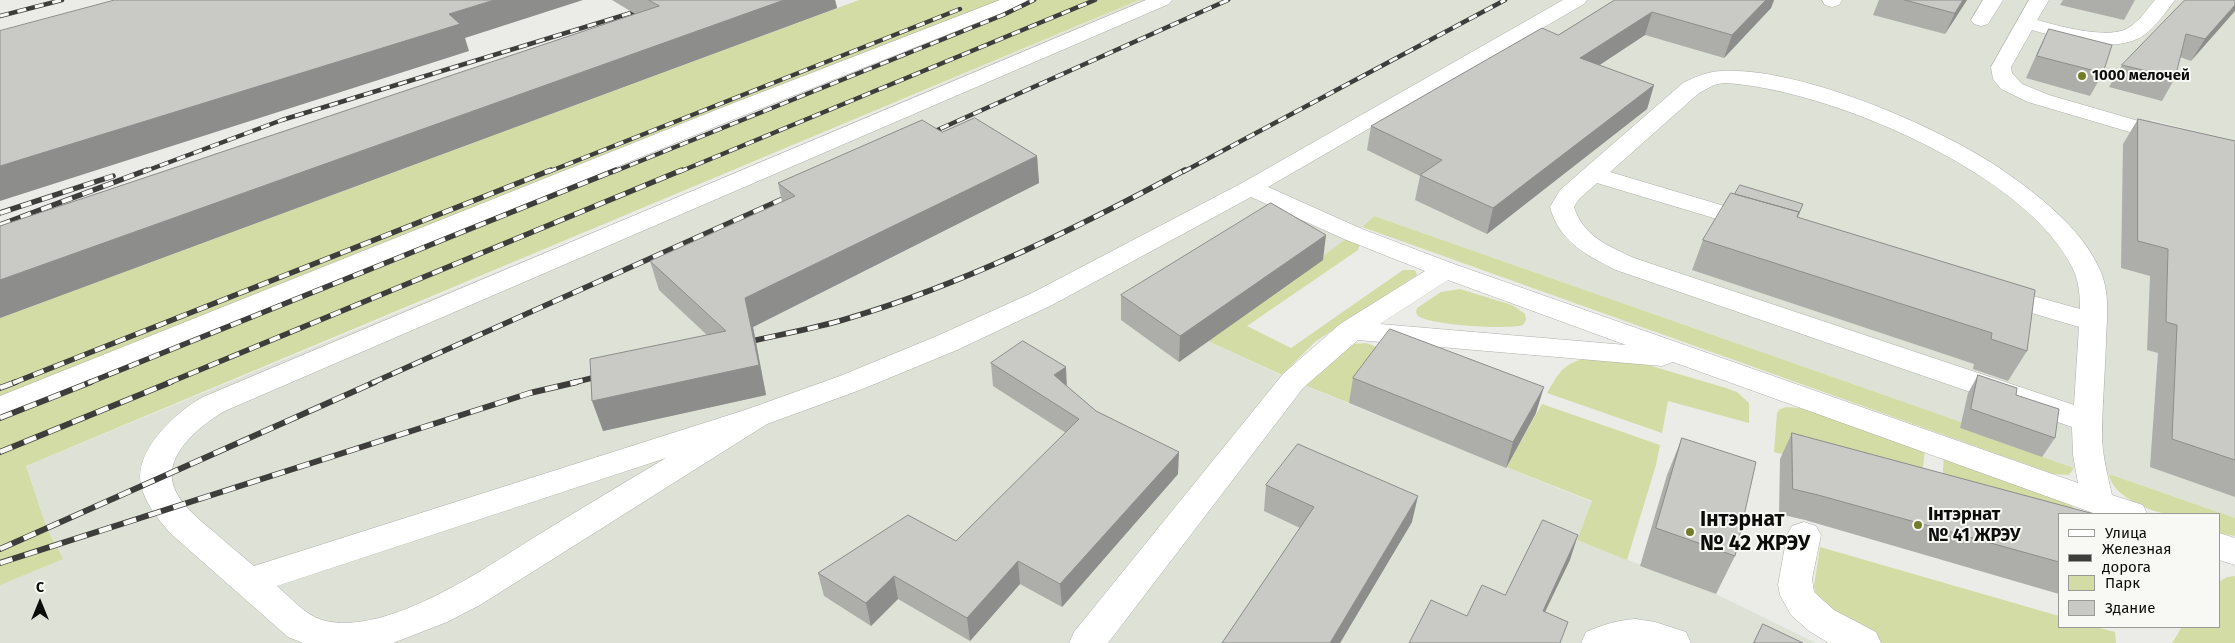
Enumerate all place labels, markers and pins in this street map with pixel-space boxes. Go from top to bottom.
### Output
place label: 1000 мелочей [2092,67,2190,85]
marker: 1000 мелочей [2076,70,2088,82]
place label: Інтэрнат № 41 ЖРЭУ [1928,504,2020,546]
place label: Інтэрнат № 42 ЖРЭУ [1700,507,1810,557]
marker: Інтэрнат № 41 ЖРЭУ [1912,519,1924,531]
marker: Інтэрнат № 42 ЖРЭУ [1684,526,1696,538]

